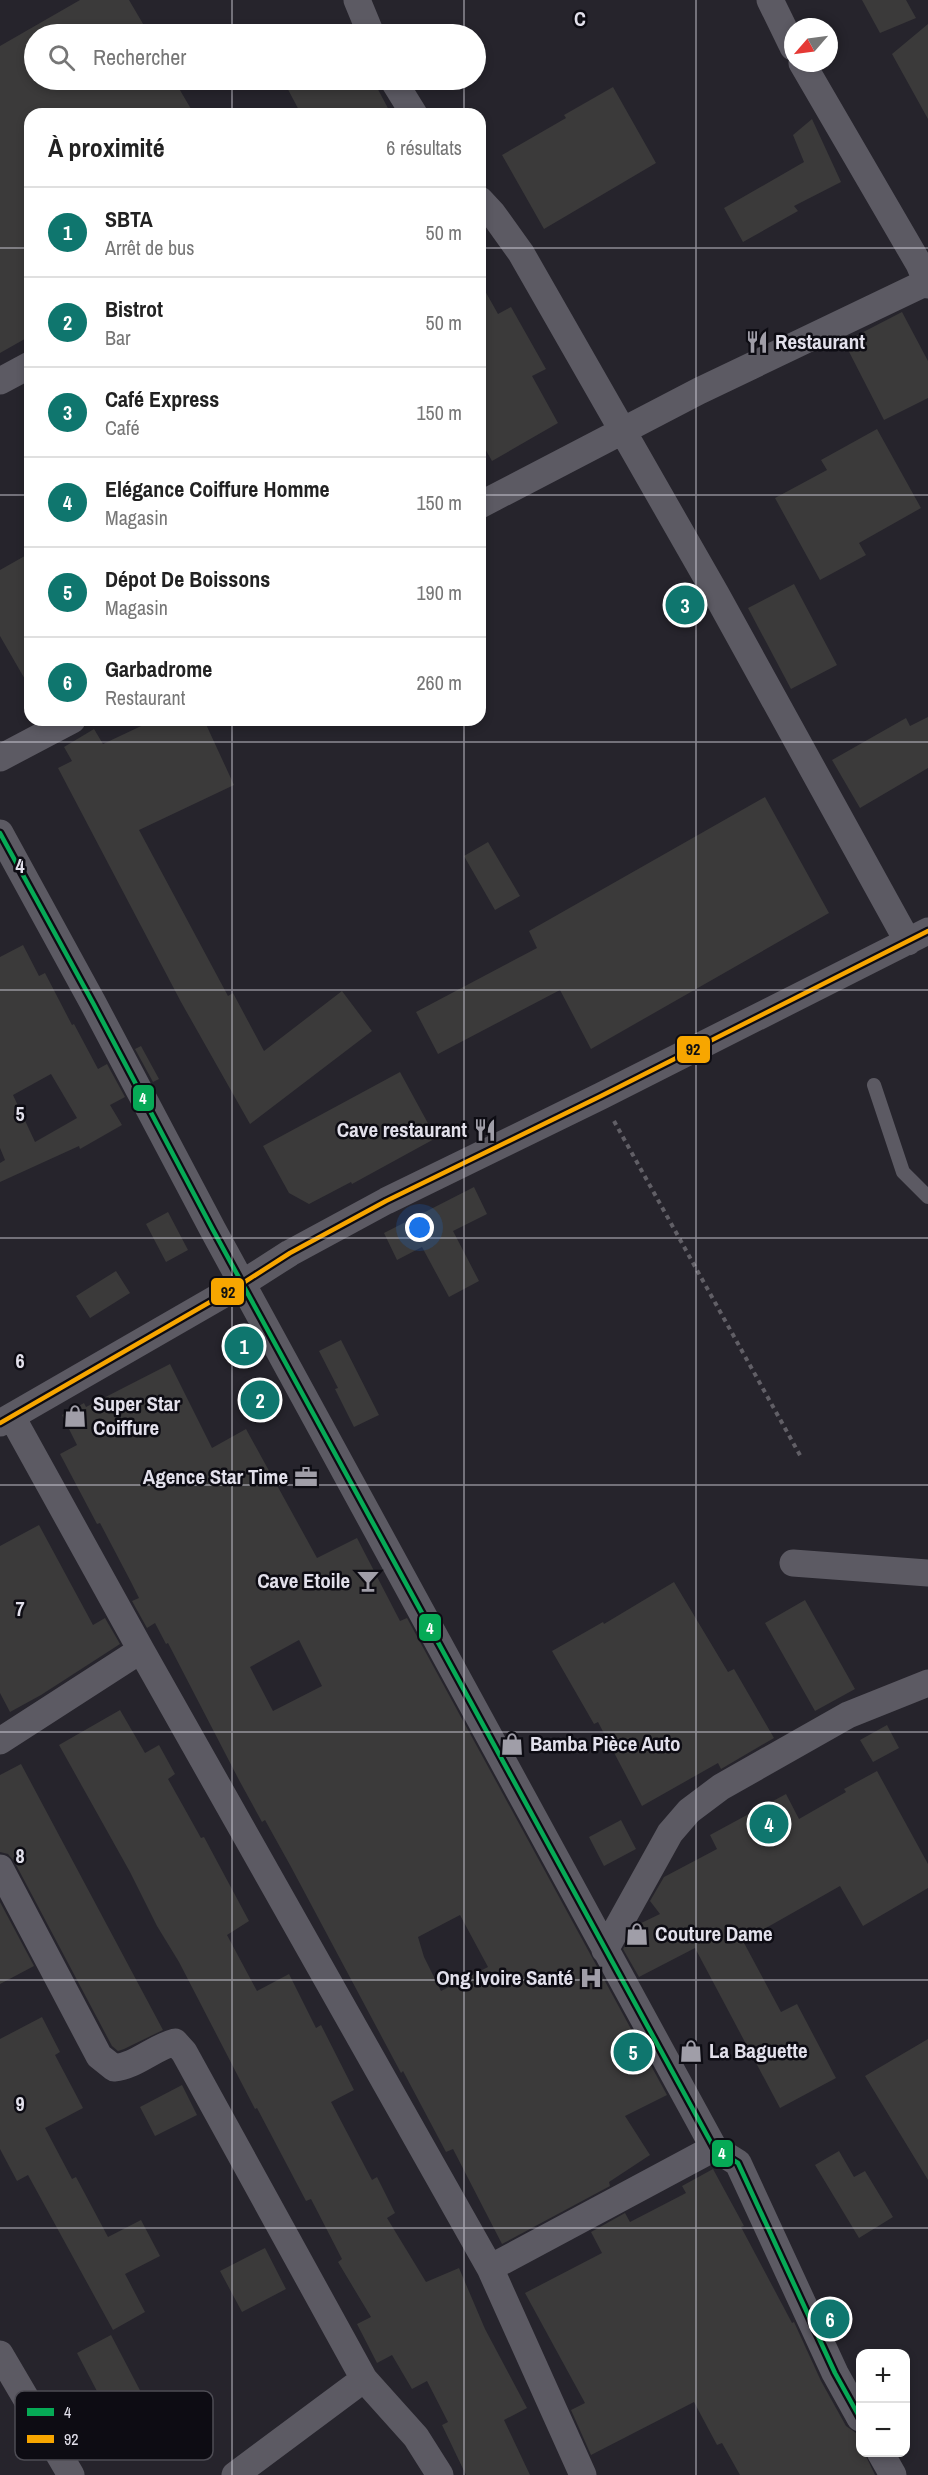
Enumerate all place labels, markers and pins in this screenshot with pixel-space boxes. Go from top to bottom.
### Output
place label: Restaurant [775,327,865,356]
restaurant icon: Restaurant [744,329,770,355]
pin: 3 [666,582,704,628]
place label: Cave restaurant [337,1115,467,1144]
restaurant icon: Cave restaurant [472,1117,498,1143]
pin: 1 [224,1324,264,1368]
pin: 2 [240,1378,280,1422]
place label: Super Star Coiffure [93,1389,180,1442]
shop icon: Super Star Coiffure [62,1403,88,1429]
place label: Agence Star Time [143,1462,288,1491]
office icon: Agence Star Time [293,1464,319,1490]
place label: Cave Etoile [257,1566,350,1595]
bar icon: Cave Etoile [355,1568,381,1594]
place label: Bamba Pièce Auto [530,1729,681,1758]
shop icon: Bamba Pièce Auto [499,1731,525,1757]
pin: 4 [750,1802,788,1846]
place label: Couture Dame [655,1919,773,1948]
shop icon: Couture Dame [624,1921,650,1947]
place label: Ong Ivoire Santé [436,1963,573,1992]
hospital icon: Ong Ivoire Santé [578,1965,604,1991]
pin: 5 [614,2030,652,2074]
place label: La Baguette [709,2036,808,2065]
shop icon: La Baguette [678,2038,704,2064]
pin: 6 [810,2296,850,2342]

